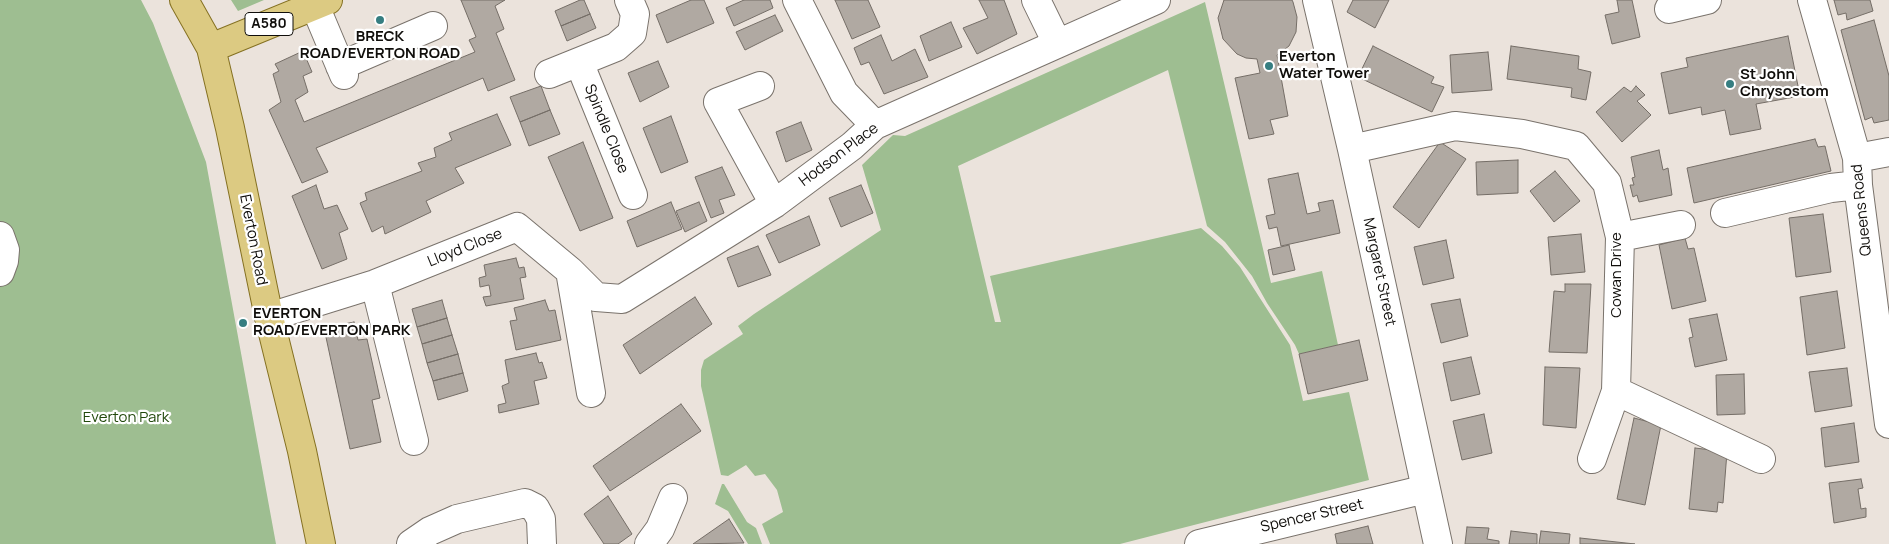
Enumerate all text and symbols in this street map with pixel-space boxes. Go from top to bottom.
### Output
road number: A580 [245,12,293,36]
marker: BRECK ROAD/EVERTON ROAD [374,14,386,26]
place label: BRECK ROAD/EVERTON ROAD [300,28,460,63]
place label: Everton Water Tower [1279,48,1369,83]
marker: Everton Water Tower [1263,60,1275,72]
place label: St John Chrysostom [1740,66,1829,101]
marker: St John Chrysostom [1724,78,1736,90]
street label: Spindle Close [580,82,632,176]
street label: Hodson Place [796,119,882,191]
street label: Queens Road [1848,163,1876,257]
street label: Everton Road [235,193,271,287]
street label: Margaret Street [1359,216,1399,328]
street label: Lloyd Close [425,225,505,271]
street label: Cowan Drive [1608,232,1626,318]
place label: EVERTON ROAD/EVERTON PARK [253,305,411,340]
marker: EVERTON ROAD/EVERTON PARK [237,317,249,329]
park label: Everton Park [83,409,169,427]
street label: Spencer Street [1259,495,1365,537]

